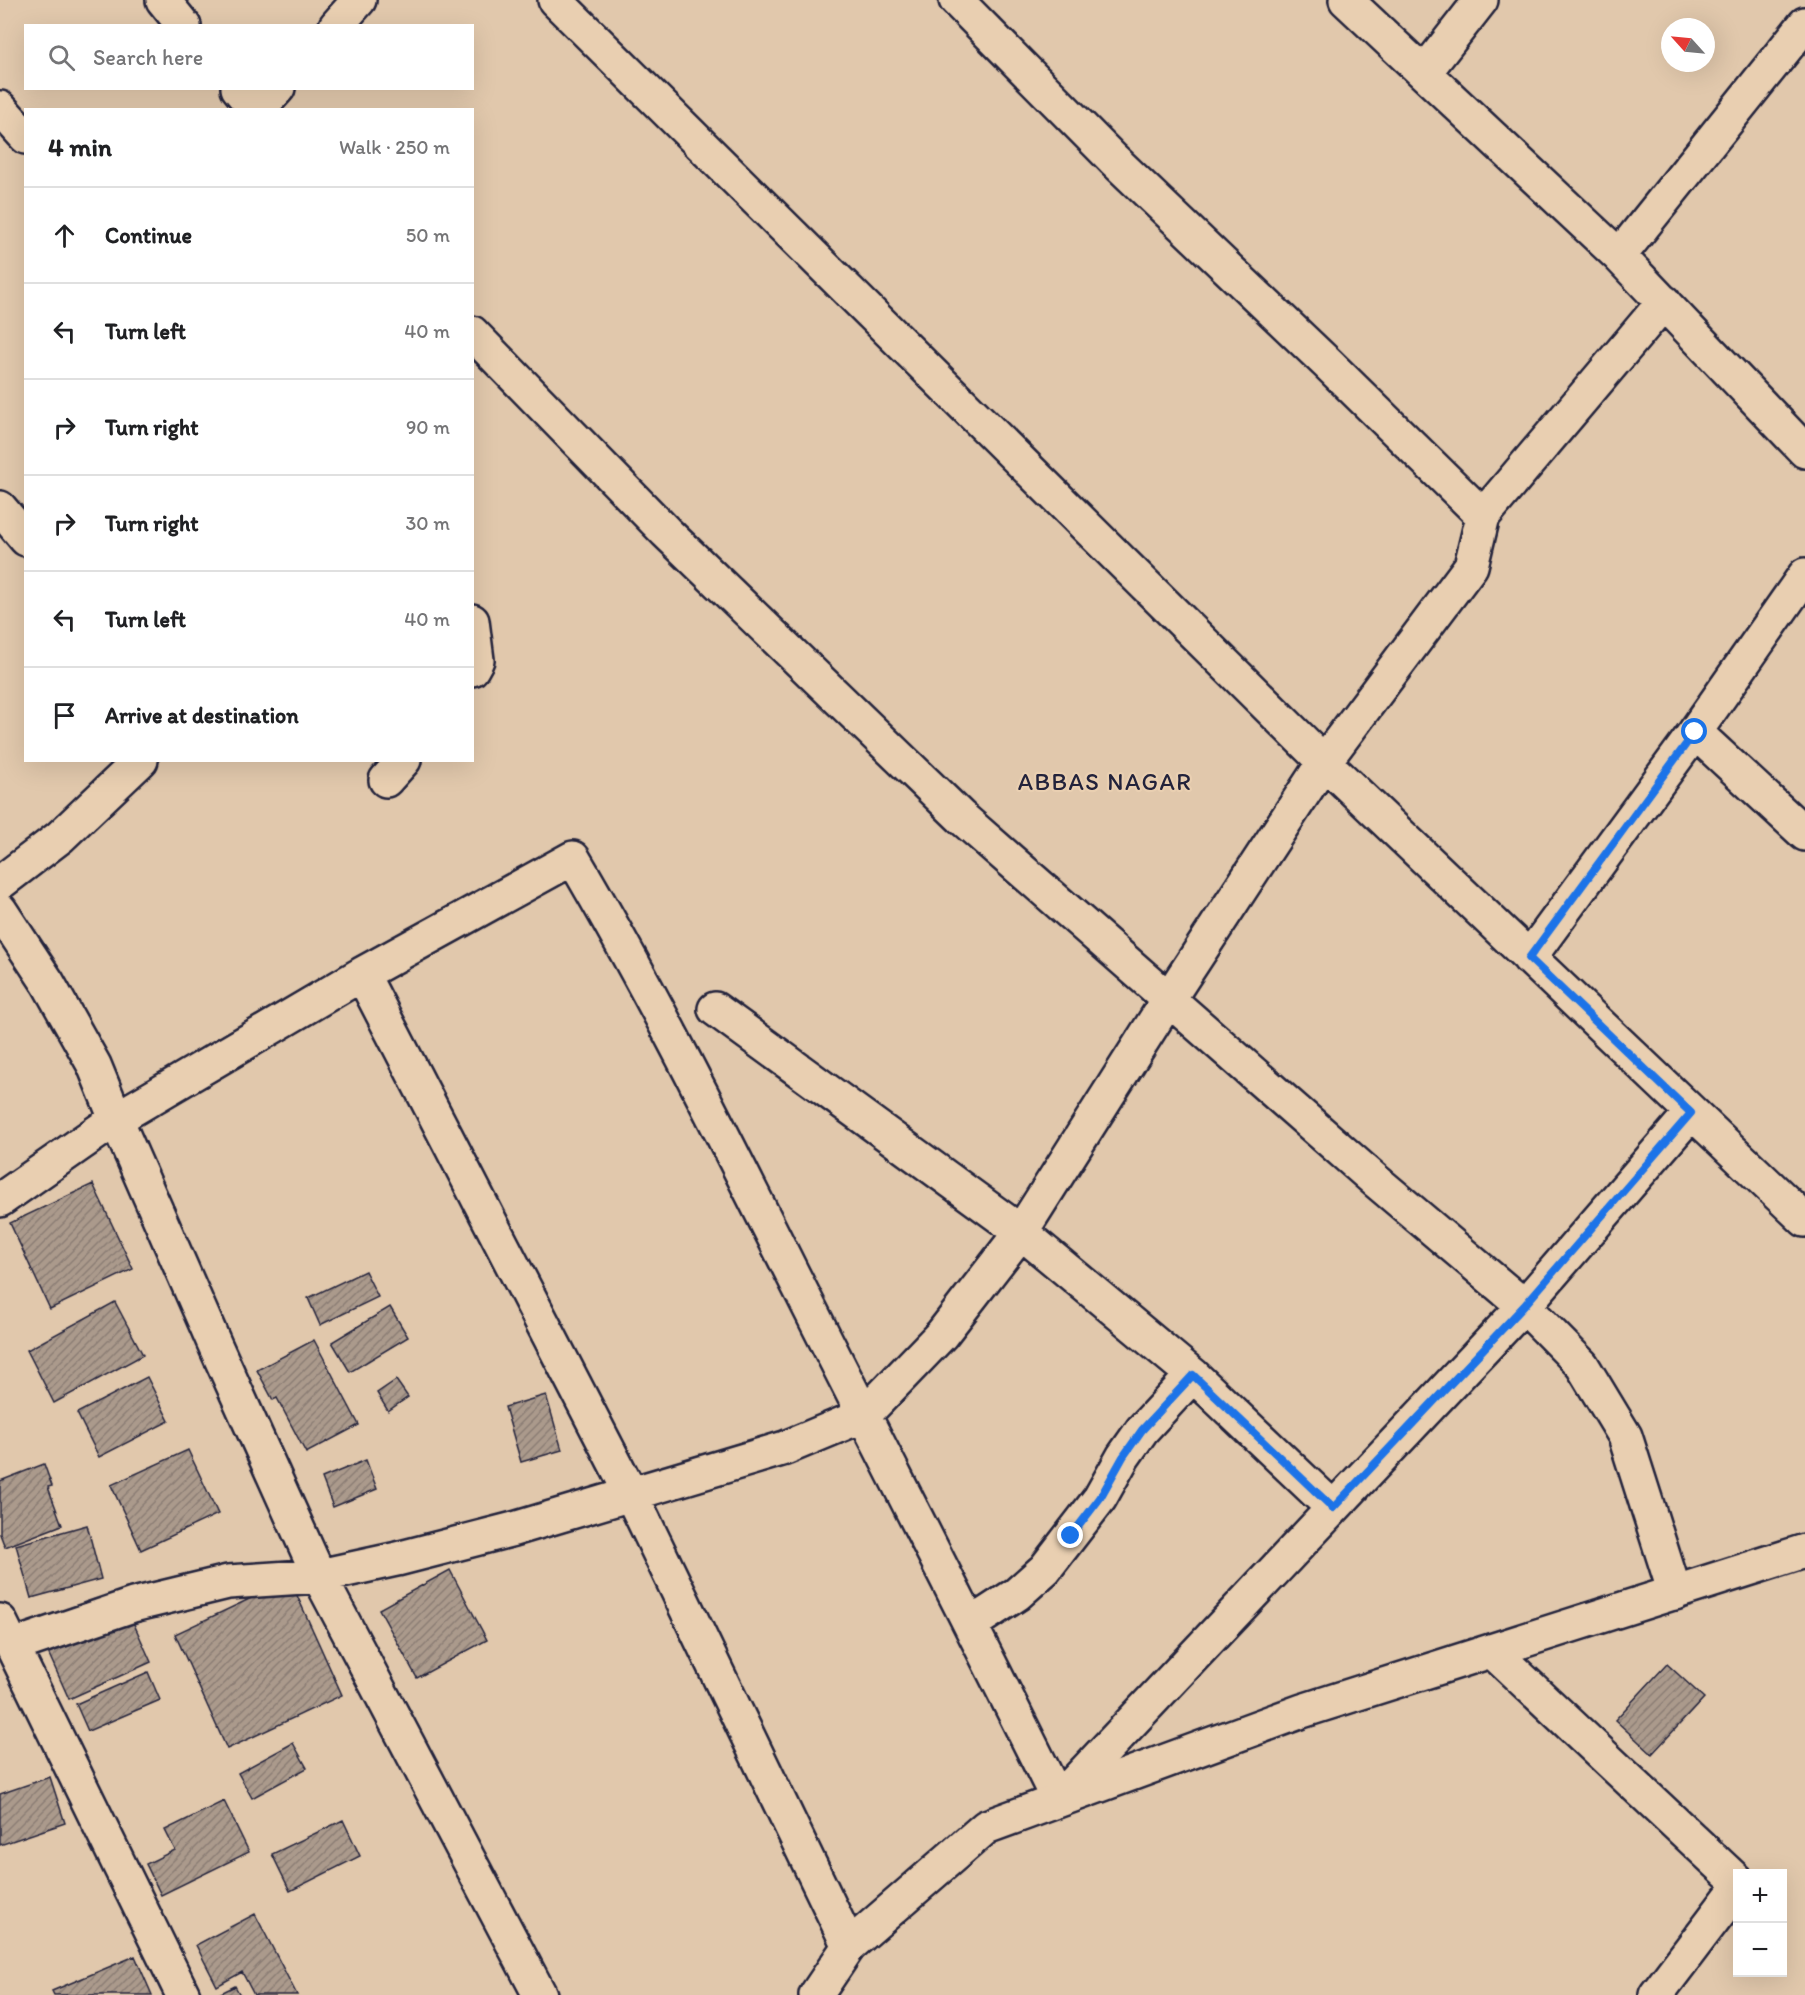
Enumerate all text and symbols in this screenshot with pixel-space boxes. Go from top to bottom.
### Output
north arrow [1661,18,1715,72]
search box [24,24,474,90]
icon: search [45,41,78,74]
text: Search here [93,44,203,71]
text: 4 min [48,131,112,163]
text: Walk · 250 m [339,135,450,159]
icon: ahead [48,219,81,252]
text: Continue [105,222,192,249]
text: 50 m [406,223,450,247]
icon: left [48,315,81,348]
text: Turn left [105,318,186,345]
text: 40 m [404,319,450,343]
icon: right [48,411,81,444]
text: Turn right [105,414,199,441]
text: 90 m [406,415,450,439]
icon: right [48,507,81,540]
text: Turn right [105,510,199,537]
text: 30 m [405,511,450,535]
icon: left [48,603,81,636]
text: Turn left [105,606,186,633]
text: 40 m [404,607,450,631]
icon: arrive [48,699,81,732]
text: Arrive at destination [105,702,299,729]
route start [1681,718,1707,744]
district label: ABBAS NAGAR [1018,767,1192,796]
route end [1057,1522,1083,1548]
map controls [1733,1869,1787,1977]
button: + [1733,1869,1787,1923]
button: − [1733,1923,1787,1977]

